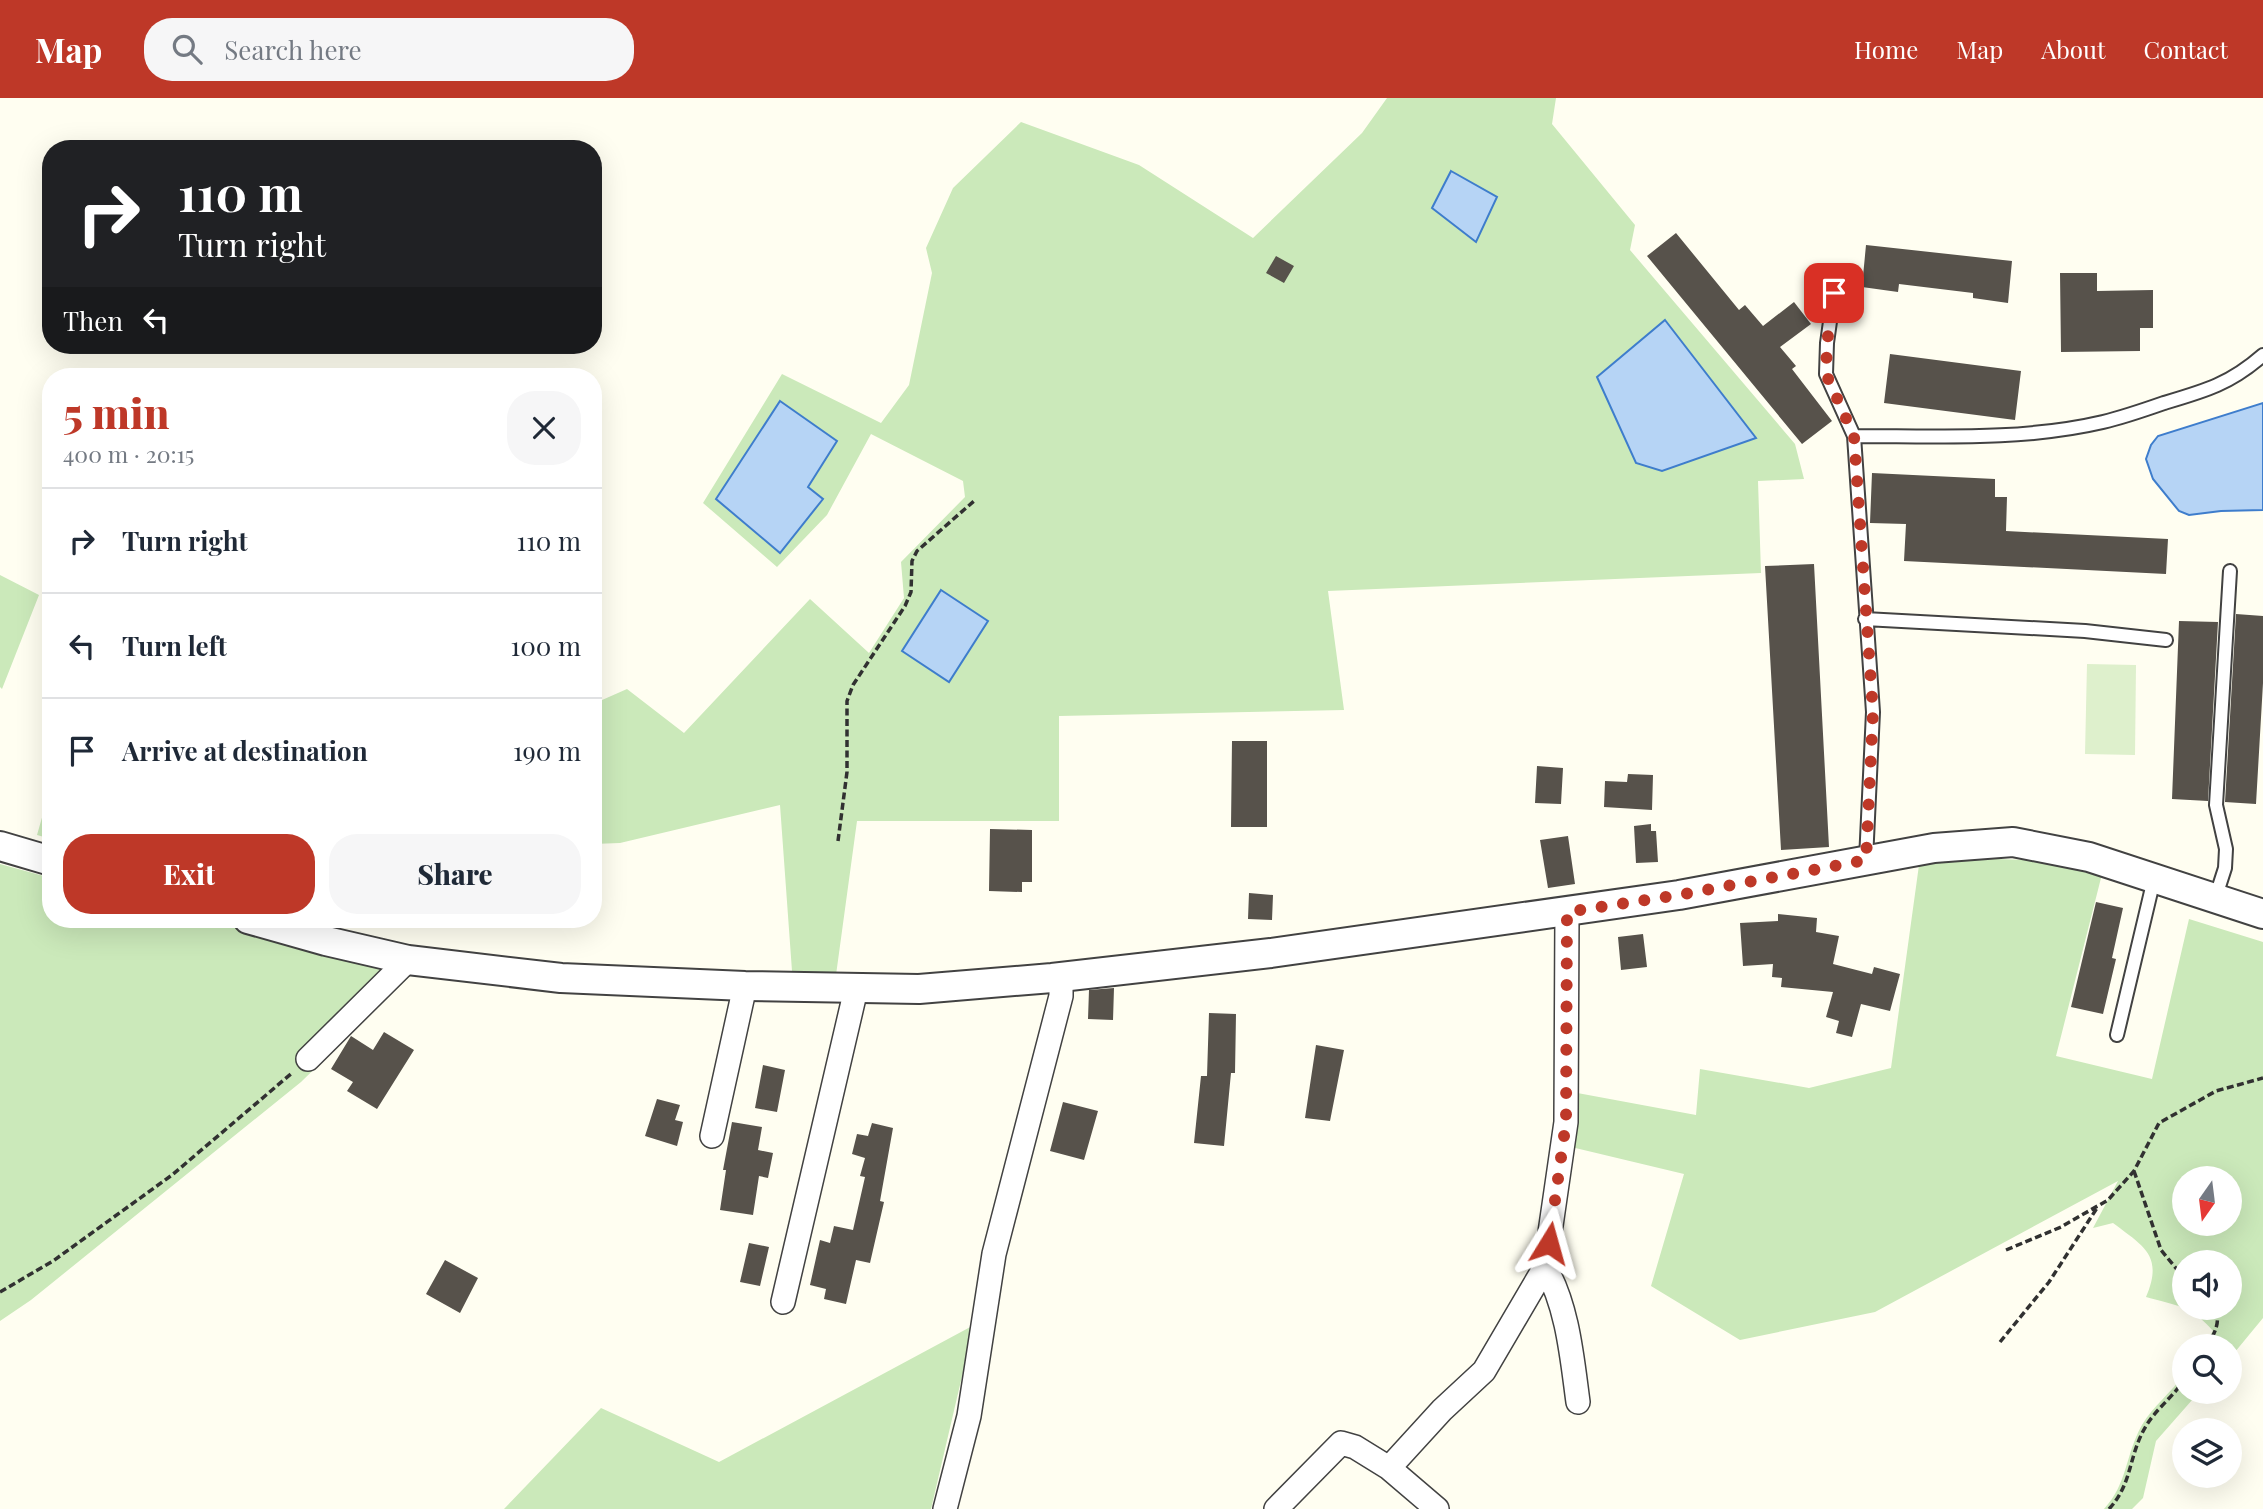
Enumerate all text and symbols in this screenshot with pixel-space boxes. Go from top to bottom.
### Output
search box [144,18,634,81]
text: Map [35,27,102,71]
icon: search [168,30,206,68]
text: Search here [224,32,362,67]
text: Home [1854,33,1918,65]
text: Map [1956,33,2003,65]
text: About [2041,33,2105,65]
text: Contact [2143,33,2228,65]
text: 110 m [178,159,303,224]
icon: right [63,168,154,259]
text: Turn right [178,222,326,265]
pin [1804,263,1864,323]
icon: arrive [1815,274,1853,312]
icon: left [137,301,175,339]
text: Then [63,303,123,338]
text: 5 min [63,384,170,440]
button: close [507,391,581,465]
text: 400 m · 20:15 [63,438,194,469]
icon: right [63,522,101,560]
text: Turn right [122,523,248,558]
text: 110 m [517,523,581,558]
icon: left [63,627,101,665]
text: Turn left [122,628,227,663]
text: 100 m [511,628,581,663]
icon: arrive [63,732,101,770]
text: Arrive at destination [122,733,368,768]
text: 190 m [513,733,581,768]
button: Exit [63,834,315,914]
button: Share [329,834,581,914]
north arrow [2172,1166,2242,1236]
map controls [2172,1166,2242,1488]
position arrow [1512,1206,1586,1280]
button: sound [2172,1250,2242,1320]
button: search [2172,1334,2242,1404]
button: layers [2172,1418,2242,1488]

